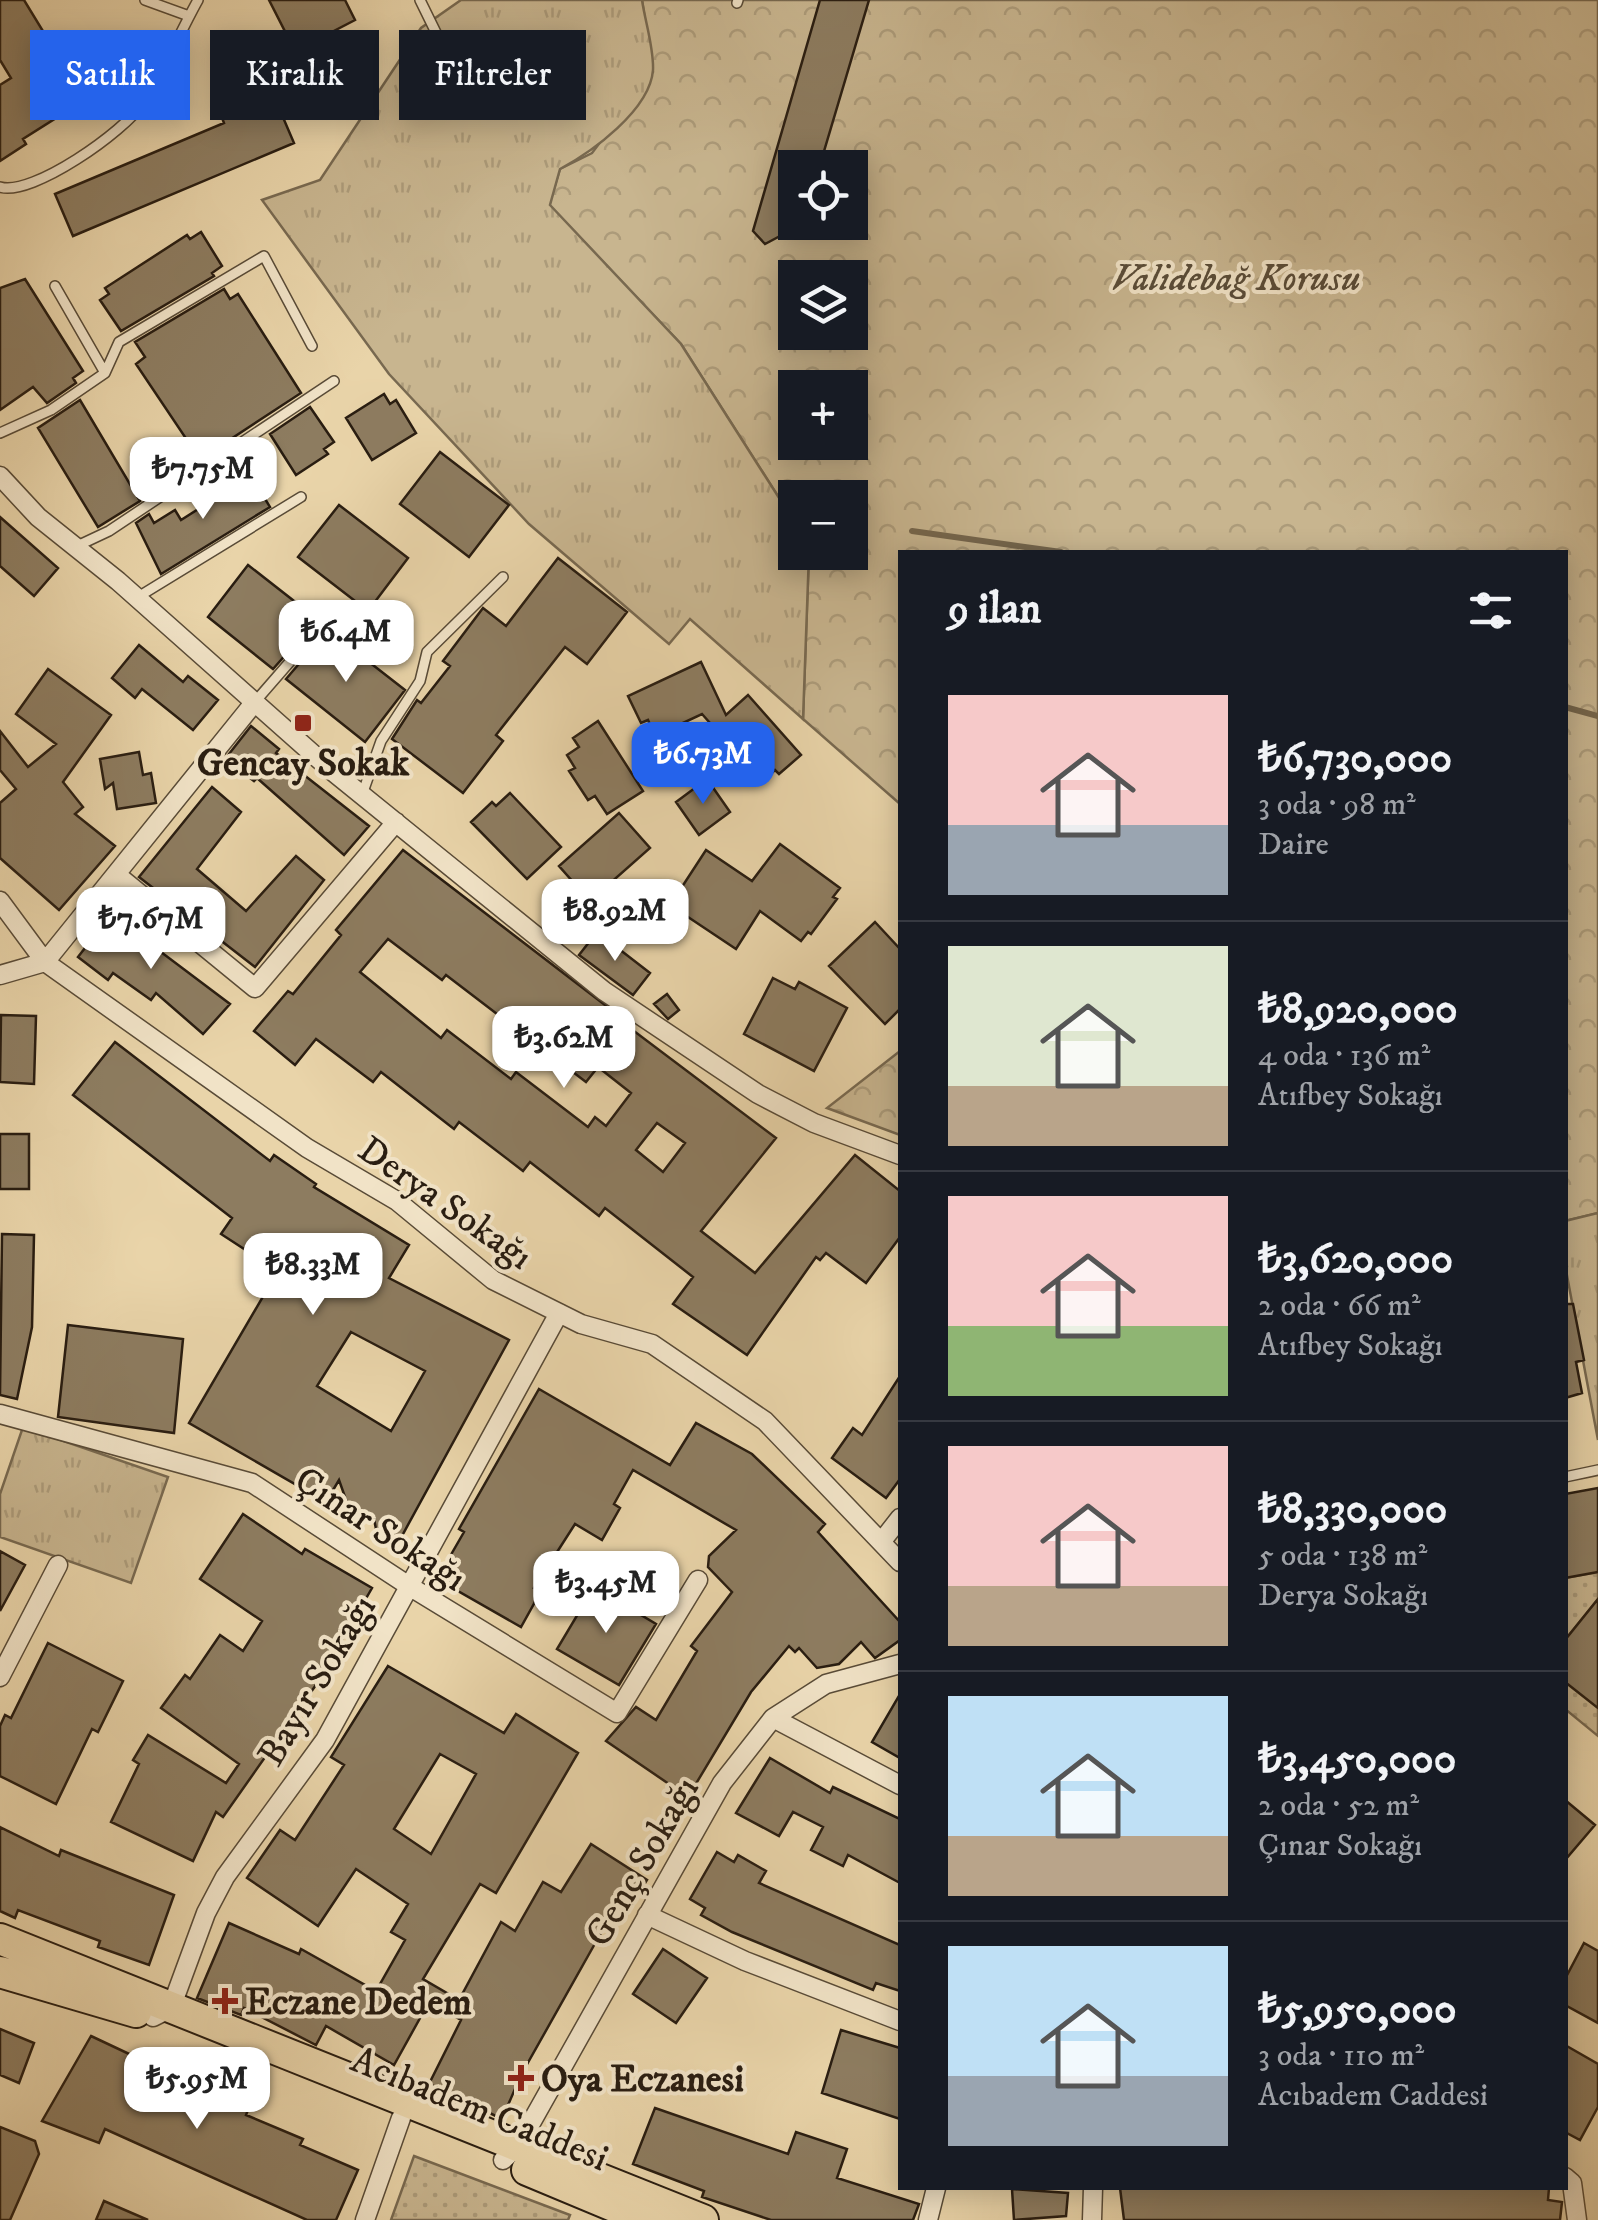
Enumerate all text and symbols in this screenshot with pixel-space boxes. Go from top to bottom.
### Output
chip: Satılık [30,30,190,120]
chip: Kiralık [210,30,379,120]
chip: Filtreler [399,30,586,120]
map controls [778,150,868,570]
button: locate [778,150,868,240]
park label: Validebağ Korusu [1111,255,1361,303]
button: layers [778,260,868,350]
button: + [778,370,868,460]
pin: ₺7.75M [122,437,284,522]
text: ₺7.75M [152,449,254,489]
button: − [778,480,868,570]
icon: filters [1463,583,1518,638]
text: 9 ilan [948,584,1041,636]
pin: ₺6.4M [276,600,416,685]
text: ₺6.4M [301,612,391,652]
marker: Gencay Sokak [292,712,314,734]
pin: ₺6.73M [622,722,784,807]
text: ₺6,730,000 [1258,733,1452,785]
text: ₺6.73M [654,734,752,774]
icon: home [1028,735,1148,855]
place label: Gencay Sokak [197,740,410,788]
text: 3 oda · 98 m² [1258,785,1416,825]
text: Daire [1258,825,1329,865]
pin: ₺8.92M [534,879,696,964]
pin: ₺7.67M [70,887,232,972]
text: ₺8.92M [564,891,666,931]
text: ₺7.67M [98,899,204,939]
text: ₺8,920,000 [1258,984,1458,1036]
icon: home [1028,986,1148,1106]
pin: ₺3.62M [483,1006,645,1091]
text: ₺3.62M [514,1018,614,1058]
text: 4 oda · 136 m² [1258,1036,1430,1076]
text: Atıfbey Sokağı [1258,1076,1443,1116]
street label: Derya Sokağı [348,1126,541,1281]
pin: ₺8.33M [232,1233,394,1318]
text: ₺3,620,000 [1258,1234,1453,1286]
icon: home [1028,1236,1148,1356]
text: ₺8.33M [265,1245,361,1285]
text: 2 oda · 66 m² [1258,1286,1421,1326]
text: Atıfbey Sokağı [1258,1326,1443,1366]
street label: Çınar Sokağı [285,1456,475,1603]
text: ₺8,330,000 [1258,1484,1447,1536]
icon: home [1028,1486,1148,1606]
text: 5 oda · 138 m² [1258,1536,1427,1576]
pin: ₺3.45M [525,1551,687,1636]
text: ₺3.45M [555,1563,657,1603]
text: Derya Sokağı [1258,1576,1428,1616]
street label: Bayır Sokağı [248,1587,388,1776]
text: ₺3,450,000 [1258,1734,1456,1786]
icon: home [1028,1736,1148,1856]
street label: Genç Sokağı [575,1769,711,1955]
text: 2 oda · 52 m² [1258,1786,1419,1826]
text: Çınar Sokağı [1258,1826,1422,1866]
place label: Eczane Dedem [245,1979,472,2027]
text: ₺5,950,000 [1258,1984,1457,2036]
icon: home [1028,1986,1148,2106]
marker: Eczane Dedem [214,1990,236,2012]
street label: Acıbadem Caddesi [344,2036,615,2183]
text: 3 oda · 110 m² [1258,2036,1424,2076]
pin: ₺5.95M [116,2047,278,2132]
place label: Oya Eczanesi [541,2056,744,2104]
text: ₺5.95M [146,2059,248,2099]
marker: Oya Eczanesi [510,2067,532,2089]
text: Acıbadem Caddesi [1258,2076,1488,2116]

